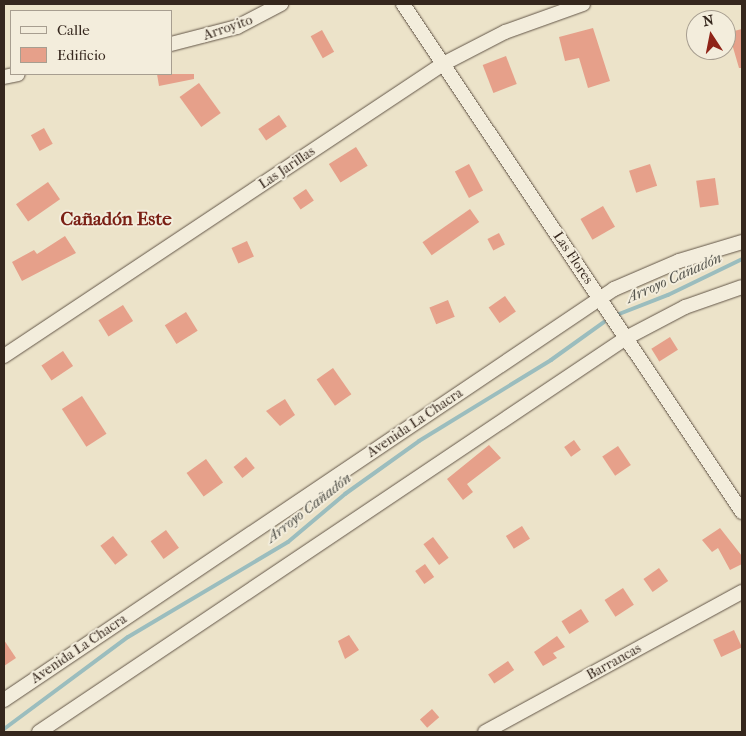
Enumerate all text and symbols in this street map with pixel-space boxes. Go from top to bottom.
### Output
legend [10,10,172,75]
north arrow [686,10,736,60]
text: N [701,11,715,30]
street label: Arroyito [201,12,255,44]
text: Calle [57,21,90,39]
text: Edificio [57,46,106,64]
street label: Las Jarillas [256,143,318,193]
district label: Cañadón Este [60,209,172,231]
street label: Las Flores [549,229,597,287]
water label: Arroyo Cañadón [623,249,725,307]
street label: Avenida La Chacra [364,385,466,461]
water label: Arroyo Cañadón [263,469,355,547]
street label: Avenida La Chacra [28,611,130,687]
street label: Barrancas [584,640,644,684]

